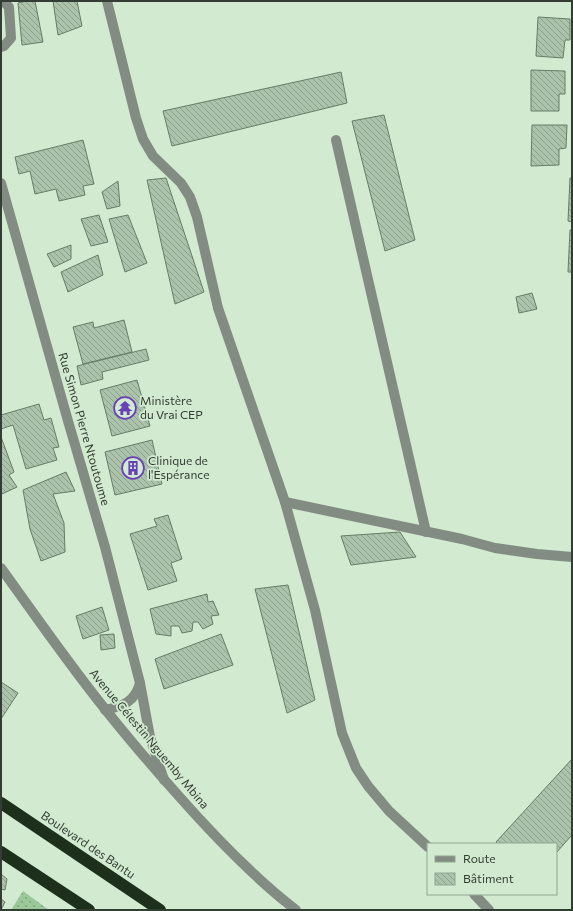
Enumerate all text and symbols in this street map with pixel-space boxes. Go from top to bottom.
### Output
street label: Rue Simon Pierre Ntoutoume [56,351,114,507]
place label: Ministère du Vrai CEP [140,393,203,421]
temple icon: Ministère du Vrai CEP [112,395,138,421]
place label: Clinique de l'Espérance [148,453,210,481]
building icon: Clinique de l'Espérance [120,455,146,481]
street label: Avenue Célestin Nguemby Mbina [87,666,212,811]
street label: Boulevard des Bantu [39,807,138,881]
legend [427,843,557,895]
text: Route [463,851,496,865]
text: Bâtiment [463,871,514,885]

